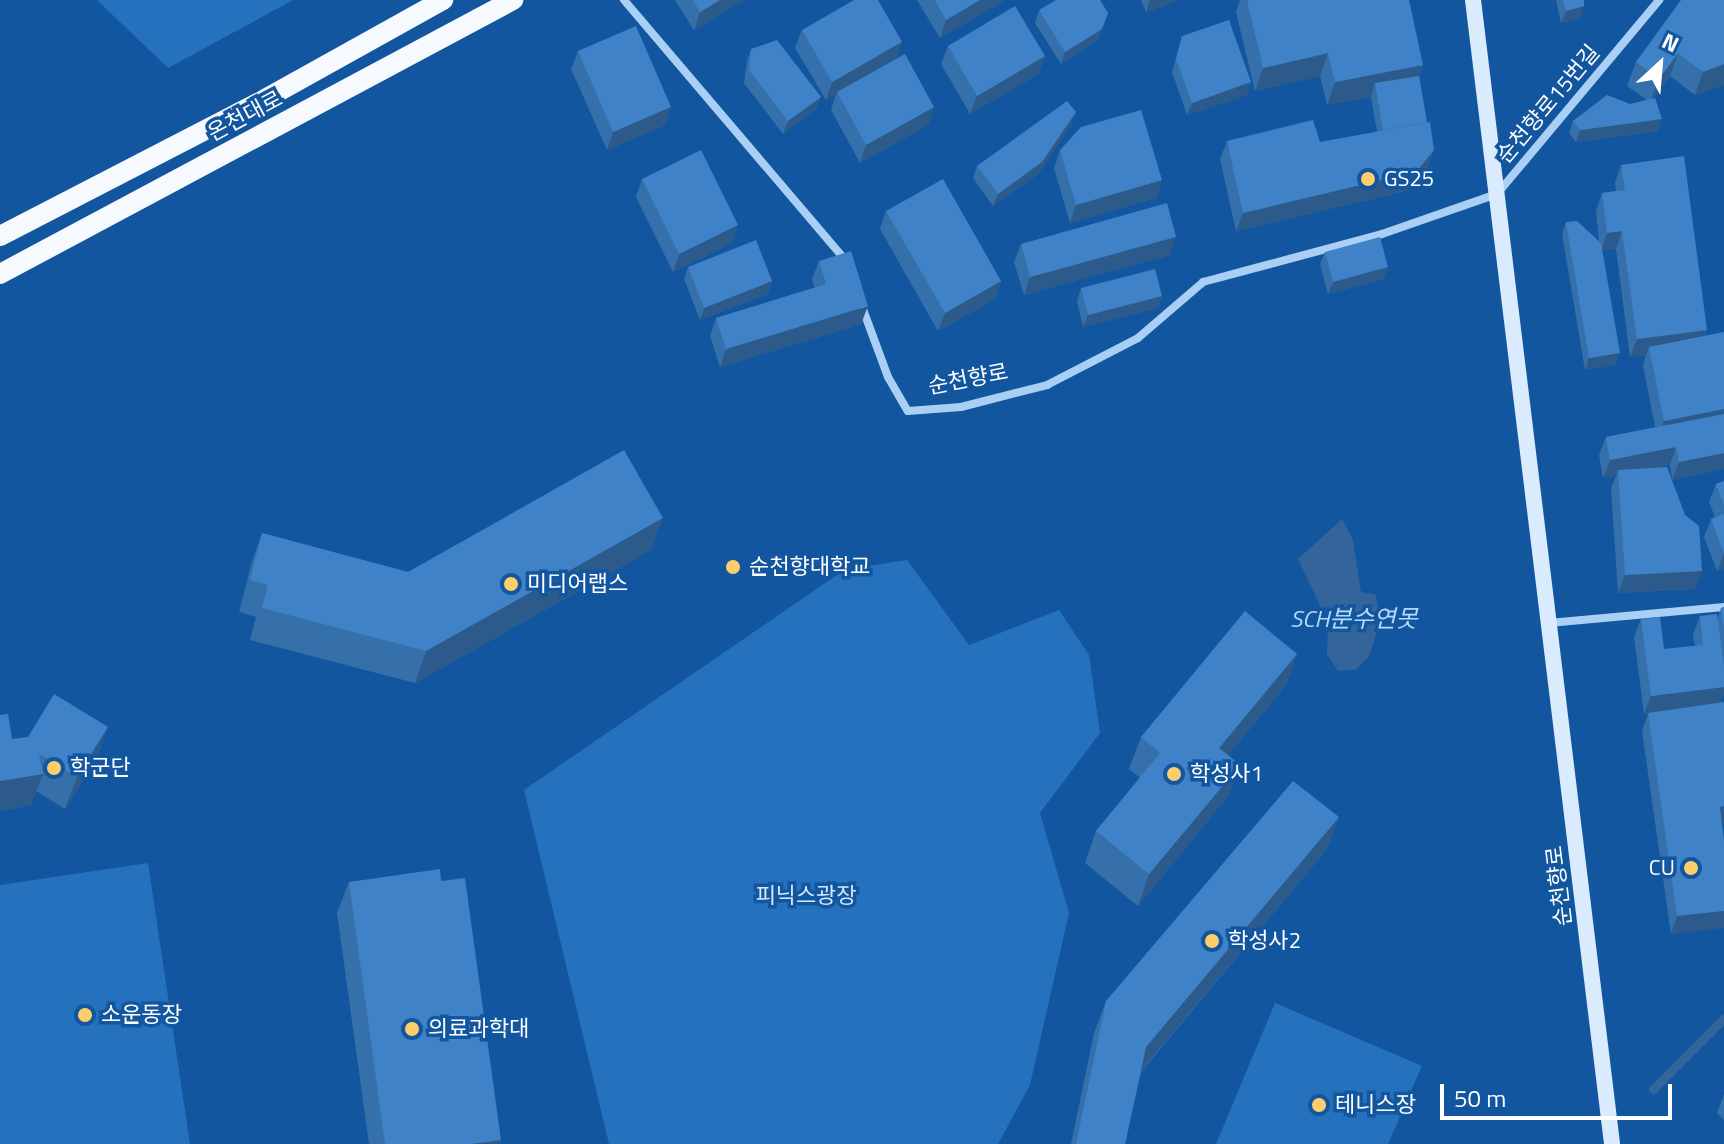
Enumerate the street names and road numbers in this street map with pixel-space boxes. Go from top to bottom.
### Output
street label: 순천향로15번길 [1491,40,1605,168]
street label: 온천대로 [203,85,287,147]
street label: 순천향로 [926,358,1010,400]
street label: 순천향로 [1541,844,1577,928]

